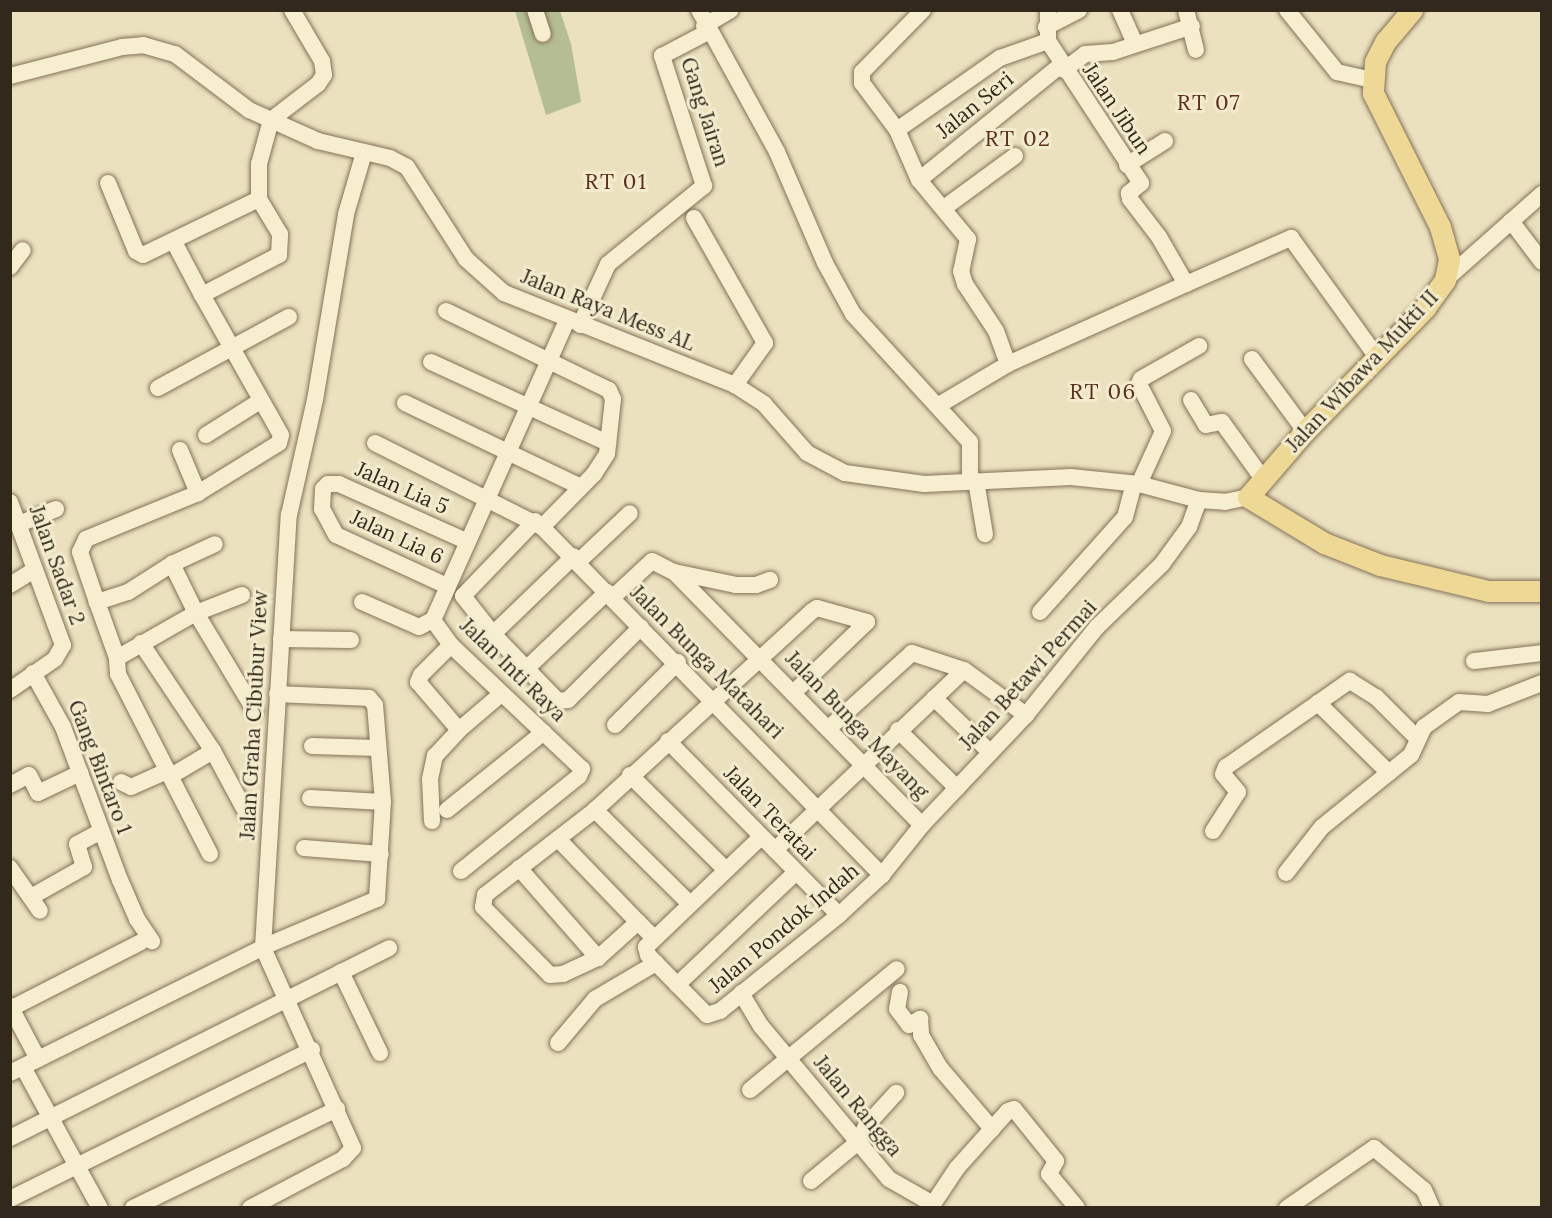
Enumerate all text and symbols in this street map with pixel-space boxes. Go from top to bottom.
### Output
street label: Gang Jairan [675,54,735,170]
street label: Jalan Jibun [1077,59,1157,159]
street label: Jalan Seri [932,66,1018,144]
district label: RT 07 [1177,90,1241,116]
district label: RT 02 [985,126,1051,152]
district label: RT 01 [585,169,647,195]
street label: Jalan Raya Mess AL [517,264,699,356]
street label: Jalan Wibawa Mukti II [1280,285,1444,457]
district label: RT 06 [1069,379,1137,405]
street label: Jalan Lia 5 [352,456,452,520]
street label: Jalan Sadar 2 [24,502,90,628]
street label: Jalan Lia 6 [346,505,448,569]
street label: Jalan Bunga Matahari [625,580,789,744]
street label: Jalan Graha Cibubur View [235,590,273,840]
street label: Jalan Betawi Permai [954,595,1102,755]
street label: Jalan Inti Raya [455,613,571,727]
street label: Jalan Bunga Mayang [780,646,934,804]
street label: Gang Bintaro 1 [63,696,137,838]
street label: Jalan Teratai [719,761,821,865]
street label: Jalan Pondok Indah [704,858,864,998]
street label: Jalan Rangga [808,1050,908,1162]

